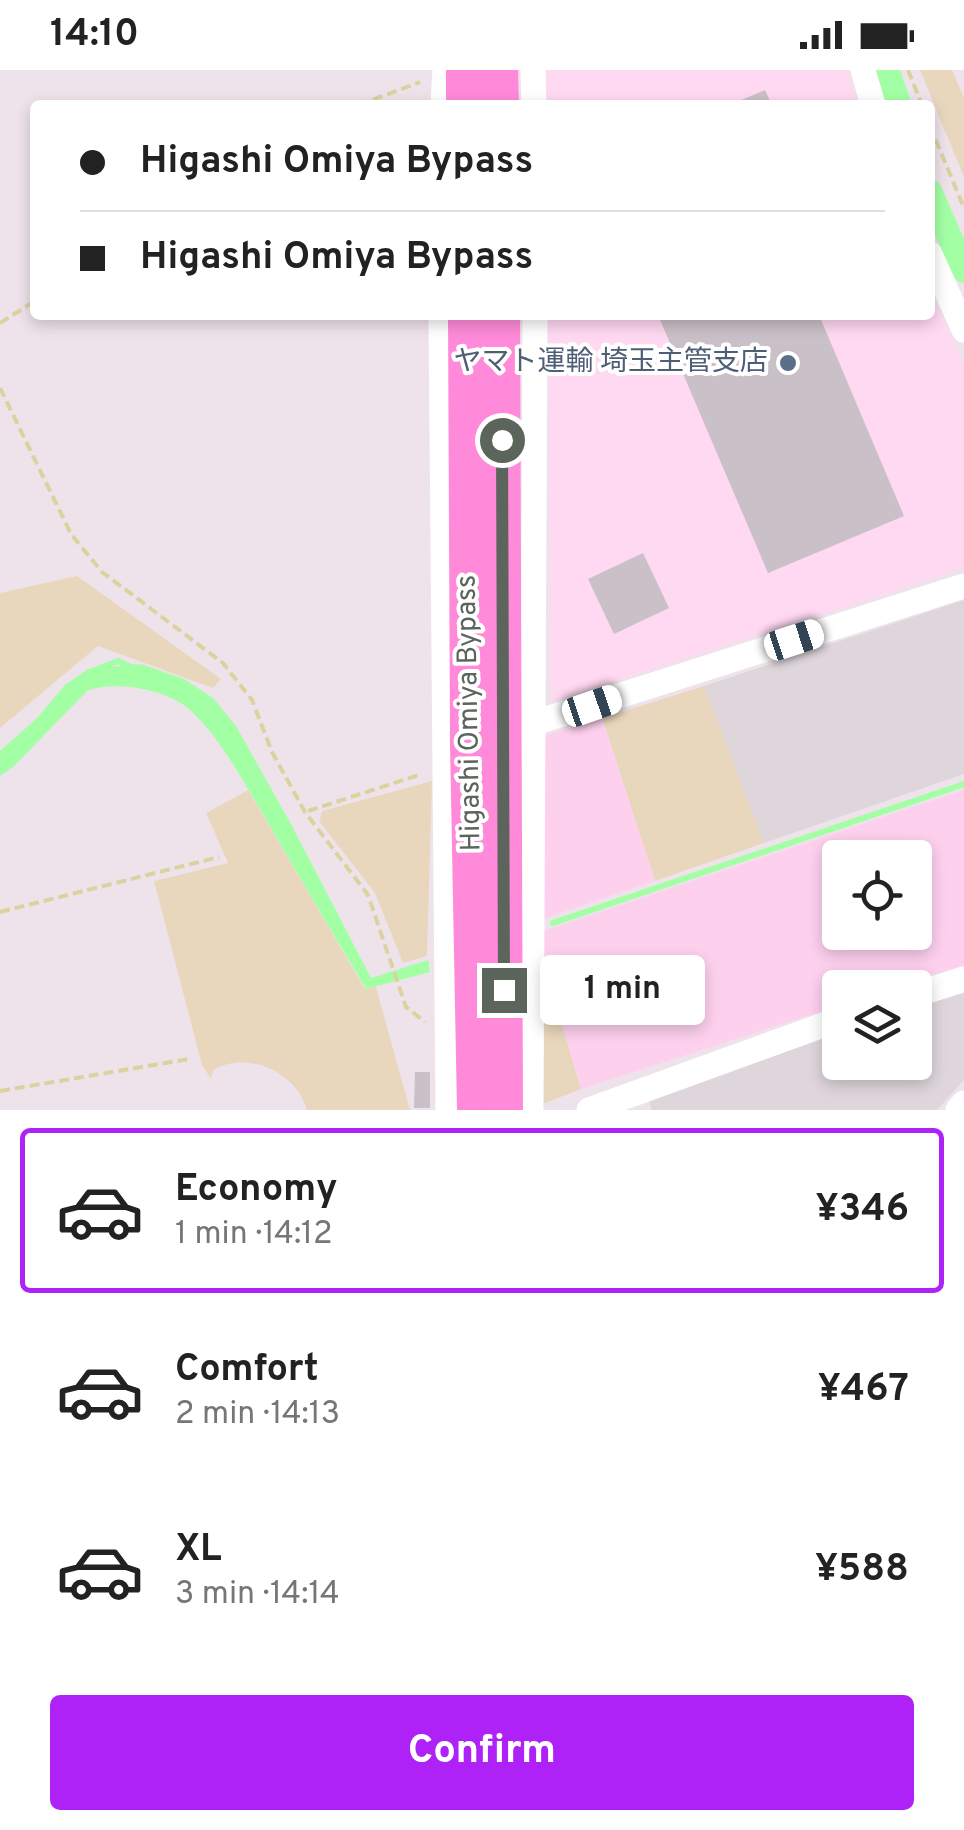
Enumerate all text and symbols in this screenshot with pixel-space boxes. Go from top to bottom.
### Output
text: 14:10 [50,11,139,60]
text: Higashi Omiya Bypass [140,138,533,187]
text: Higashi Omiya Bypass [140,234,533,283]
place label: ヤマト運輸 埼玉主管支店 [453,345,768,381]
marker: ヤマト運輸 埼玉主管支店 [777,352,799,374]
route start [480,418,525,463]
street label: Higashi Omiya Bypass [450,574,490,852]
car [761,616,827,664]
car [559,682,625,730]
map controls [822,840,932,1080]
button: locate [822,840,932,950]
callout: 1 min [539,955,704,1025]
route end [482,968,527,1013]
text: 1 min [584,970,661,1010]
button: layers [822,970,932,1080]
icon: car [55,1166,145,1256]
text: Economy [175,1166,337,1215]
text: ¥346 [815,1186,909,1235]
text: 1 min · 14:12 [175,1215,333,1255]
icon: car [55,1346,145,1436]
text: Comfort [175,1346,319,1395]
text: ¥467 [818,1366,909,1415]
text: 2 min · 14:13 [175,1395,340,1435]
icon: car [55,1526,145,1616]
text: XL [175,1526,222,1575]
text: ¥588 [815,1546,909,1595]
text: 3 min · 14:14 [175,1575,340,1615]
button: Confirm [50,1695,914,1810]

